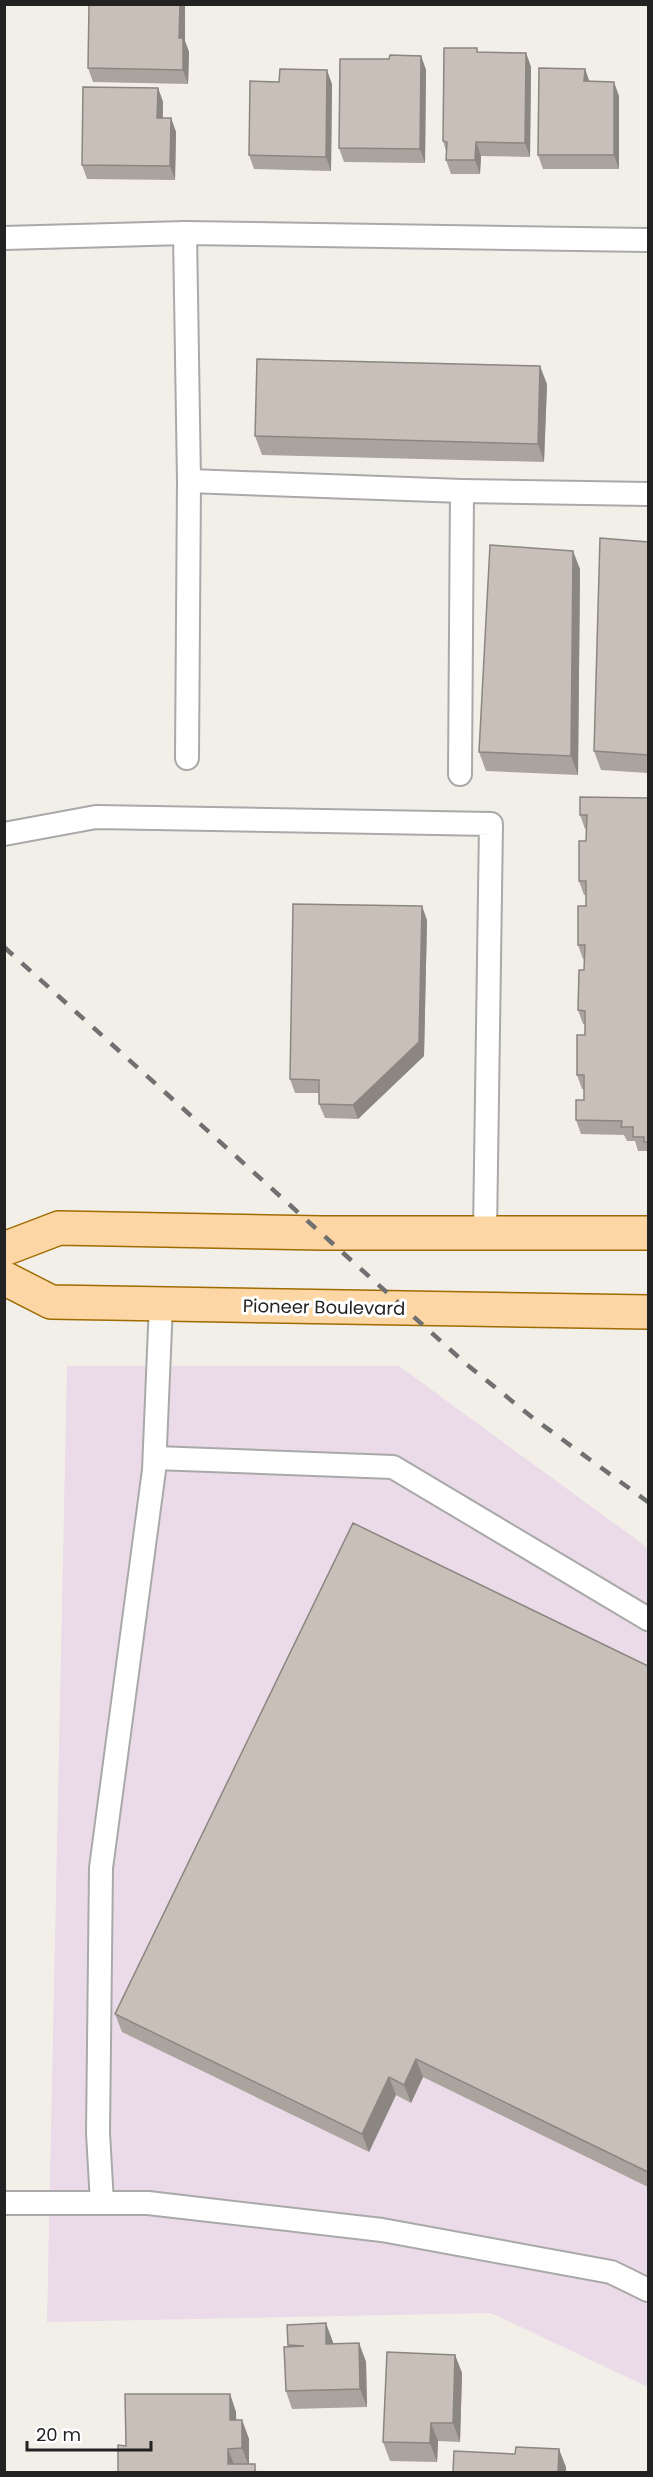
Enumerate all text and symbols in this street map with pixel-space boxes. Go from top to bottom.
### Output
street label: Pioneer Boulevard [243,1293,405,1321]
scale bar [27,2414,152,2452]
text: 20 m [36,2422,81,2447]

